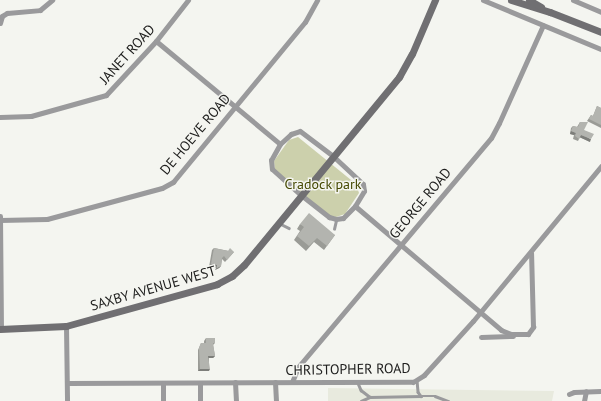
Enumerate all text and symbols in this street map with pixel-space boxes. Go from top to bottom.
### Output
street label: JANET ROAD [96,21,158,87]
street label: DE HOEVE ROAD [156,90,234,178]
street label: GEORGE ROAD [385,164,455,242]
park label: Cradock park [284,176,362,192]
street label: SAXBY AVENUE WEST [88,262,218,314]
street label: CHRISTOPHER ROAD [285,360,411,378]

